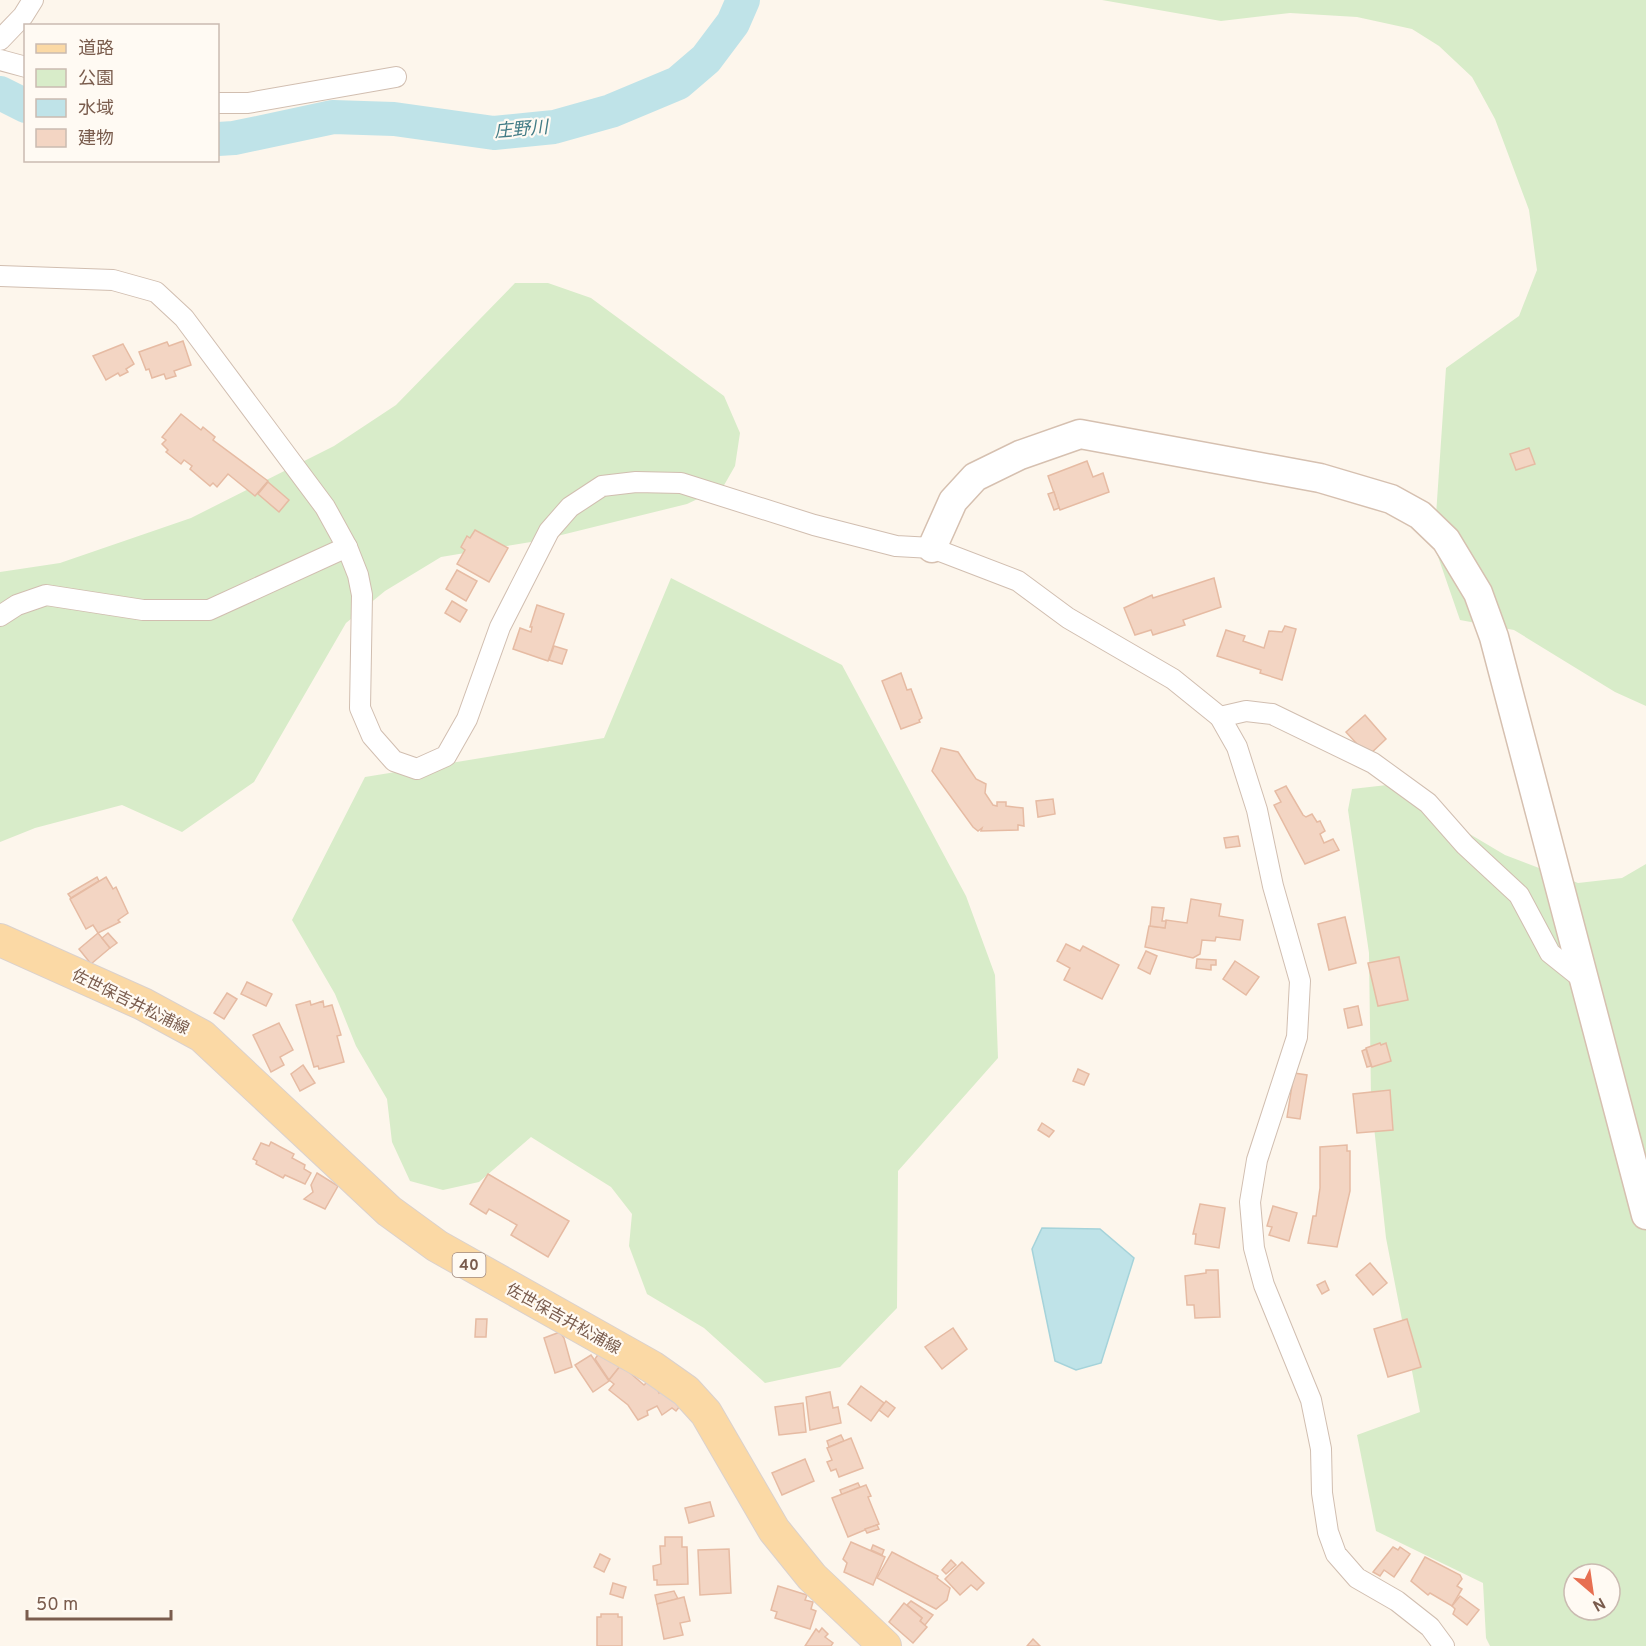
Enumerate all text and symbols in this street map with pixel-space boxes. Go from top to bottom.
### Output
legend [24,24,219,162]
text: 道路 [78,38,114,61]
text: 公園 [78,68,114,91]
text: 水域 [78,98,114,121]
water label: 庄野川 [493,117,551,144]
text: 建物 [78,128,114,151]
street label: 佐世保吉井松浦線 [68,966,192,1040]
road number: 40 [452,1253,486,1277]
street label: 佐世保吉井松浦線 [502,1280,624,1360]
north arrow [1562,1562,1622,1622]
scale bar [27,1583,171,1621]
text: N [1588,1592,1608,1615]
text: 50 m [36,1594,78,1617]

